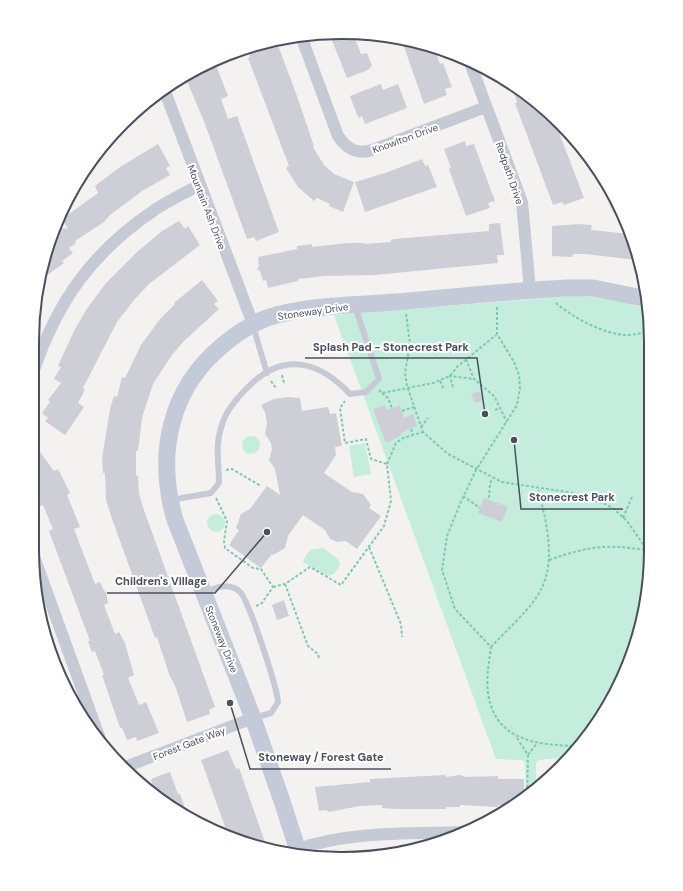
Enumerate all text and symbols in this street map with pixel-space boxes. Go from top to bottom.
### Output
street label: Knowlton Drive [371,120,440,156]
street label: Redpath Drive [493,140,526,206]
street label: Mountain Ash Drive [184,163,229,252]
street label: Stoneway Drive [277,300,350,323]
callout: Splash Pad - Stonecrest Park [305,335,477,358]
text: Splash Pad - Stonecrest Park [313,340,470,354]
callout: Stonecrest Park [521,486,623,509]
text: Stonecrest Park [529,490,616,504]
callout: Children's Village [107,570,215,593]
text: Children's Village [115,574,207,588]
street label: Stoneway Drive [202,604,241,675]
street label: Forest Gate Way [151,724,228,763]
callout: Stoneway / Forest Gate [250,746,391,769]
text: Stoneway / Forest Gate [258,750,384,764]

